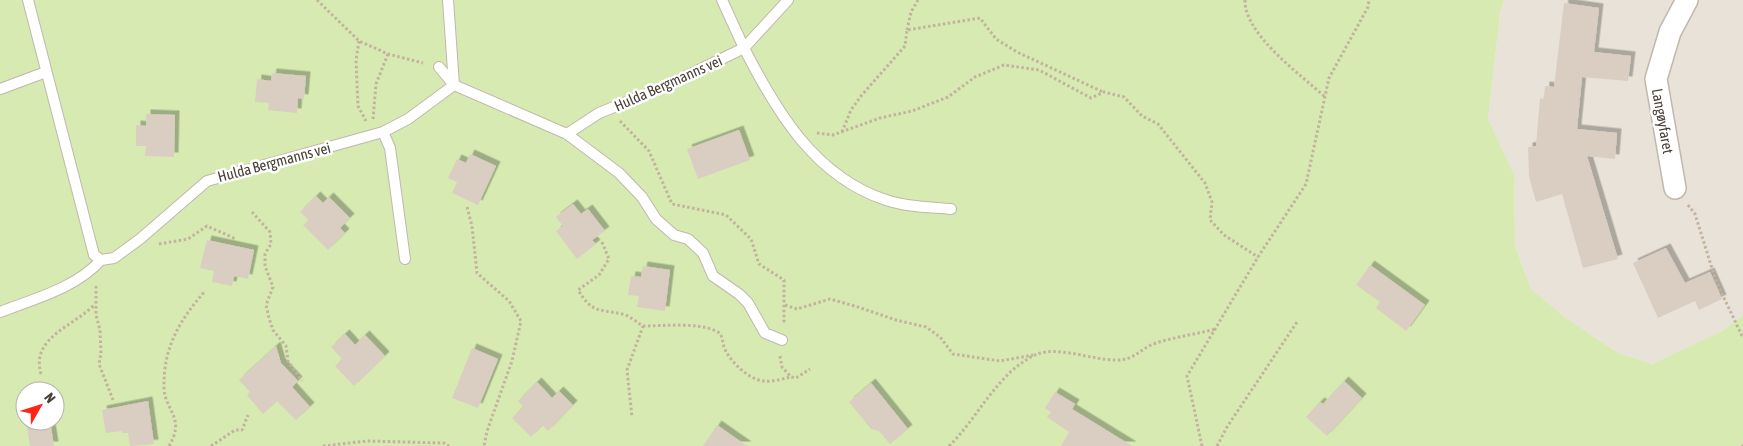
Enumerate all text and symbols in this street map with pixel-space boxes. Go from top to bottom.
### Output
street label: Hulda Bergmanns vei [611,52,725,114]
street label: Langøyfaret [1649,87,1677,155]
street label: Hulda Bergmanns vei [216,139,332,185]
north arrow [15,381,65,431]
text: N [41,390,59,406]

